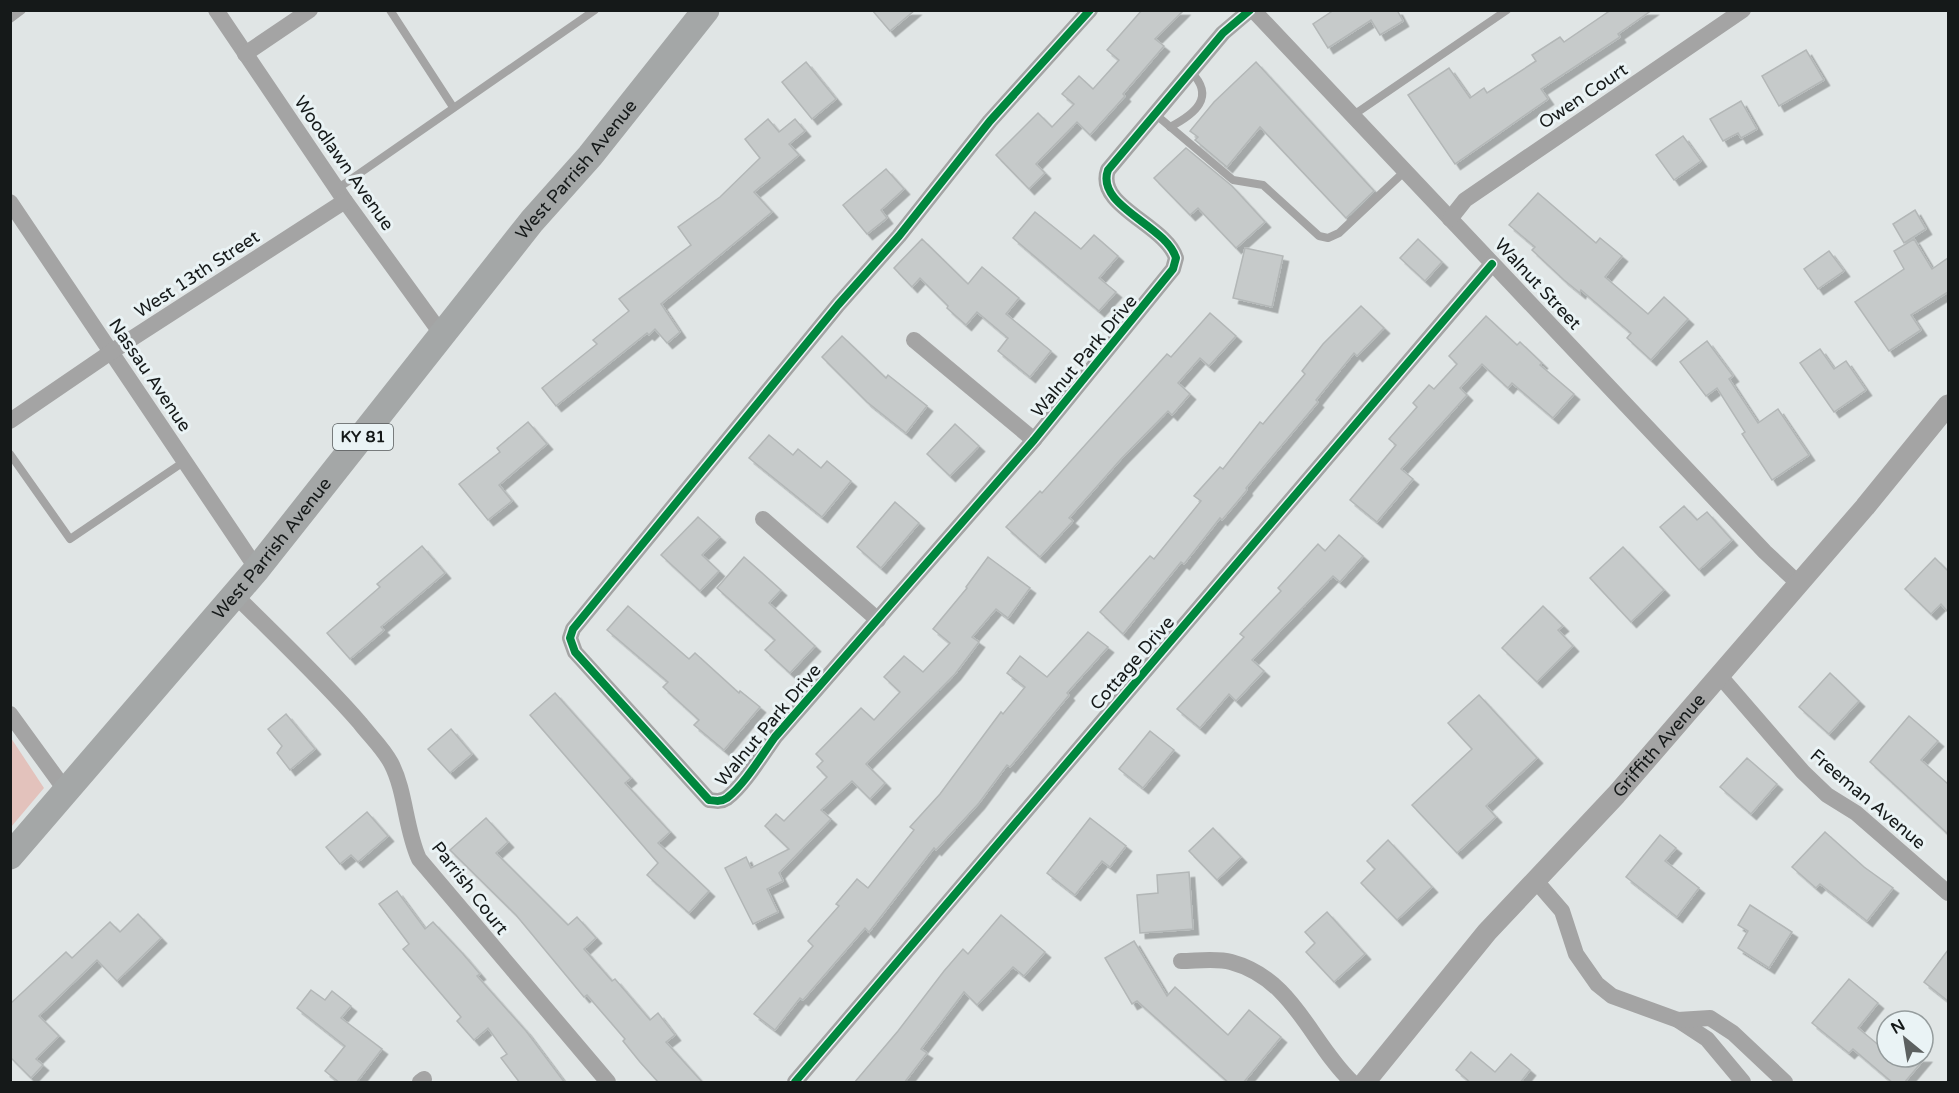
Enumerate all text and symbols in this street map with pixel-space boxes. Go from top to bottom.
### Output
street label: Owen Court [1534,58,1632,134]
street label: Woodlawn Avenue [289,91,399,235]
street label: West Parrish Avenue [511,95,642,244]
street label: West 13th Street [131,225,264,323]
street label: Walnut Street [1490,234,1586,334]
street label: Walnut Park Drive [1026,290,1142,422]
street label: Nassau Avenue [104,314,196,436]
road number: KY 81 [333,424,393,450]
street label: West Parrish Avenue [208,473,336,624]
street label: Cottage Drive [1085,611,1179,715]
street label: Walnut Park Drive [710,659,826,791]
street label: Griffith Avenue [1608,689,1710,802]
street label: Freeman Avenue [1806,744,1930,854]
street label: Parrish Court [427,837,513,939]
north arrow [1875,1009,1935,1069]
text: N [1887,1015,1909,1039]

